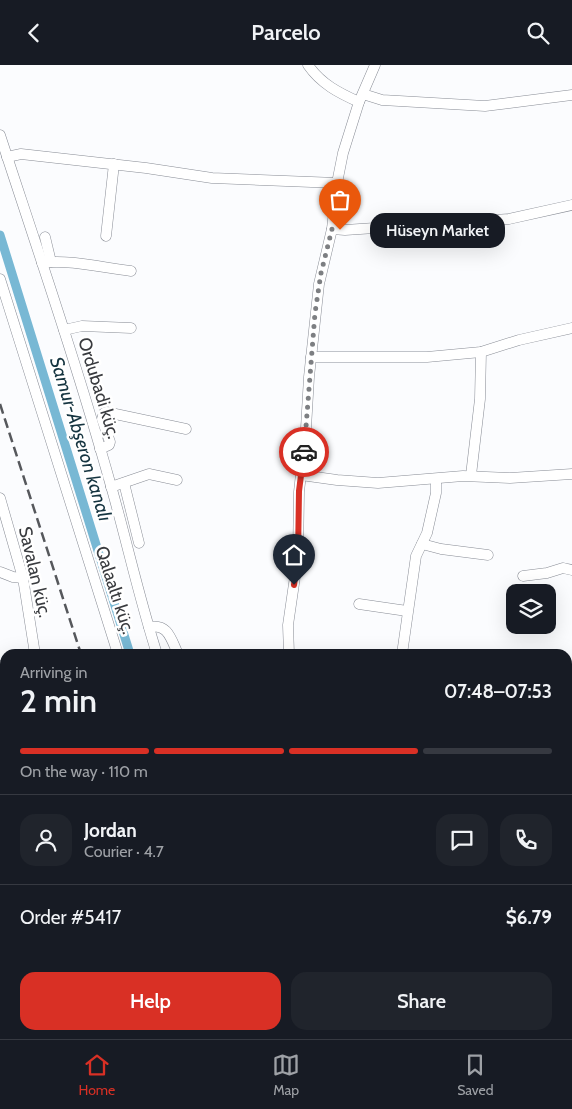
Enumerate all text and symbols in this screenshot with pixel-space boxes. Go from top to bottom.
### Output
icon: back [20,19,48,47]
text: Parcelo [251,19,321,46]
icon: search [524,19,552,47]
pin [319,179,361,230]
icon: bag [326,186,354,214]
callout: Hüseyn Market [370,213,505,247]
text: Hüseyn Market [386,221,489,240]
street label: Ordubadi küç. [73,335,125,441]
water label: Samur-Abşeron kanalı [45,354,117,524]
courier [279,427,329,477]
icon: car [290,438,318,466]
street label: Savalan küç. [14,524,56,620]
pin [273,534,315,585]
icon: home [280,541,308,569]
street label: Qalaaltı küç. [90,543,140,637]
map controls [506,584,556,634]
button: layers [506,584,556,634]
text: Arriving in [20,663,87,682]
text: 07:48–07:53 [444,680,552,703]
text: 2 min [20,681,97,720]
text: On the way · 110 m [20,762,148,781]
button: person [20,814,72,866]
button: chat [436,814,488,866]
button: phone [500,814,552,866]
text: Jordan [84,819,137,842]
text: Courier · 4.7 [84,842,164,861]
text: Order #5417 [20,906,121,929]
text: $6.79 [506,906,552,929]
button: Help [20,972,281,1030]
button: Share [291,972,552,1030]
tab: Home [78,1051,115,1099]
tab: Map [272,1051,300,1099]
tab: Saved [457,1051,494,1099]

